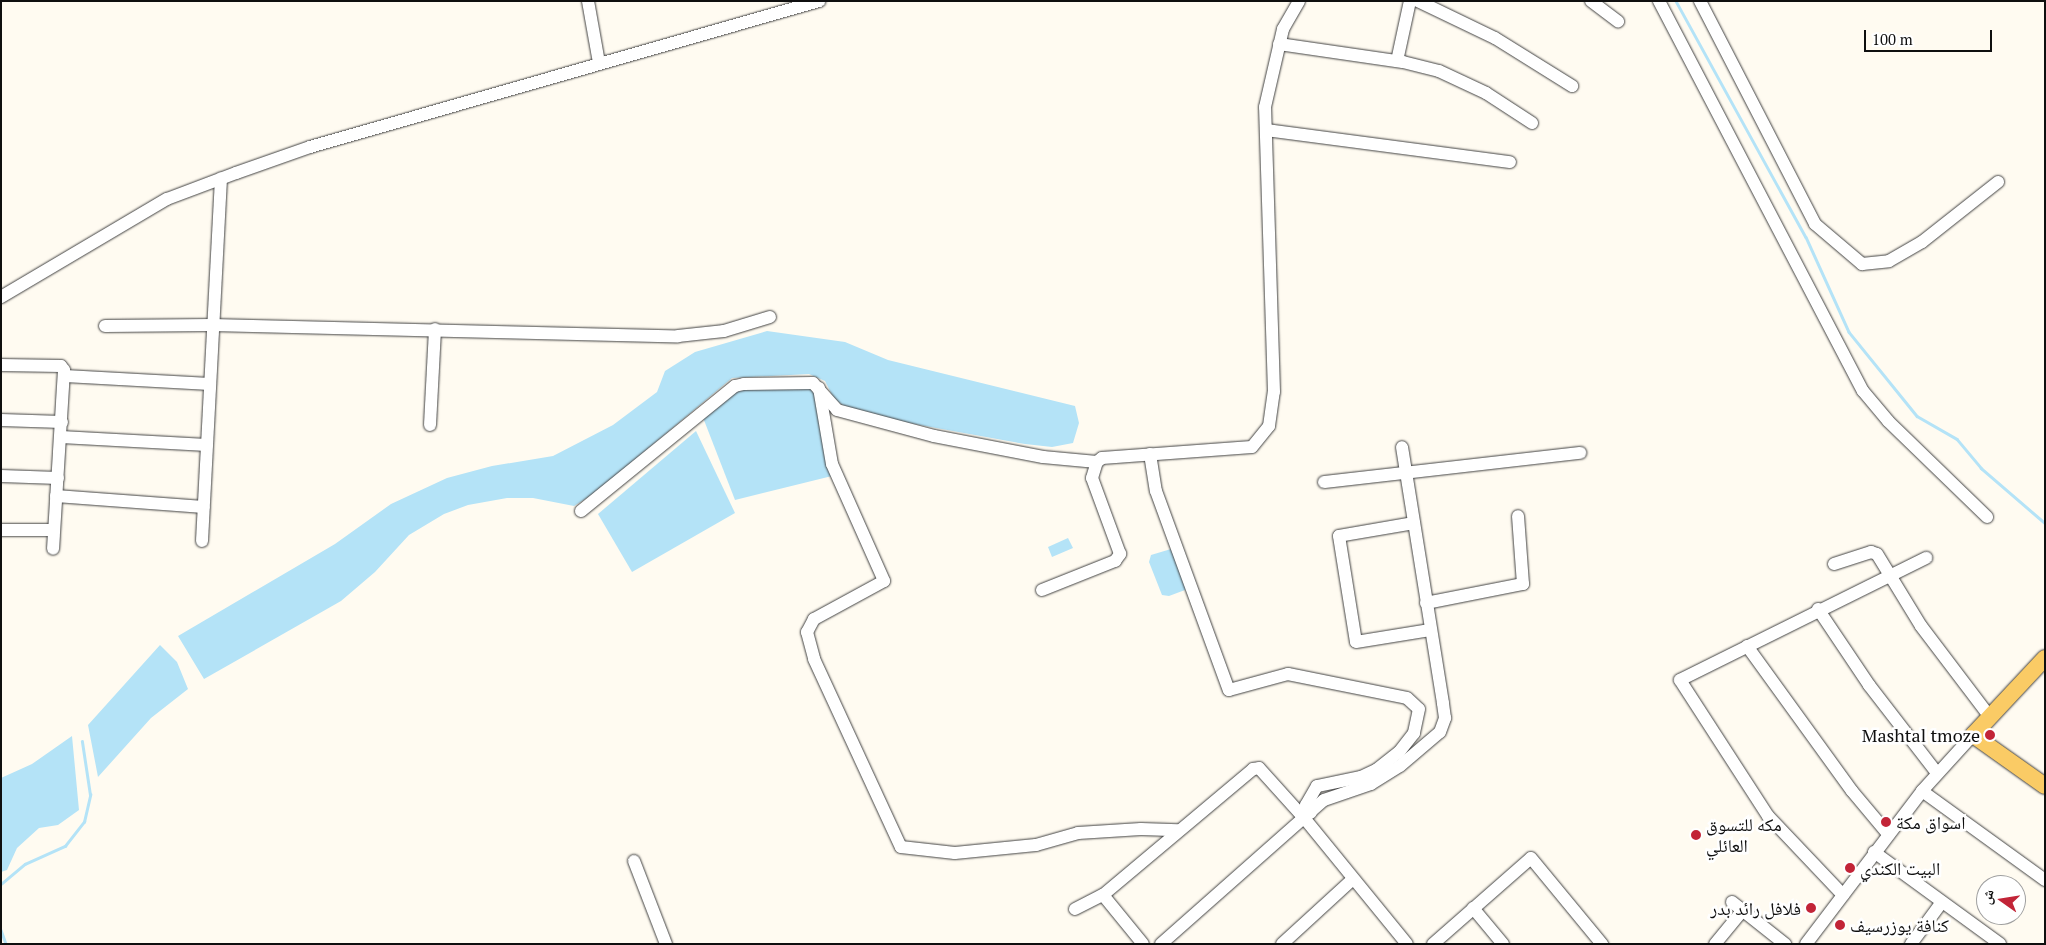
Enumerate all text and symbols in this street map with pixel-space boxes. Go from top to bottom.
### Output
scale bar [1866,20,1994,52]
text: 100 m [1872,29,1913,49]
place label: Mashtal tmoze [1862,724,1980,746]
marker: Mashtal tmoze [1984,729,1996,741]
place label: اسواق مكة [1896,811,1965,833]
place label: مكه للتسوق العائلي [1706,814,1782,856]
marker: اسواق مكة [1880,816,1892,828]
marker: مكه للتسوق العائلي [1690,829,1702,841]
place label: البيت الكندي [1860,857,1940,879]
marker: البيت الكندي [1844,862,1856,874]
north arrow [1976,875,2026,925]
text: ش [1976,887,1998,906]
place label: فلافل رائد بدر [1710,897,1801,919]
marker: فلافل رائد بدر [1805,902,1817,914]
place label: كنافة يوزرسيف [1850,914,1949,936]
marker: كنافة يوزرسيف [1834,919,1846,931]

